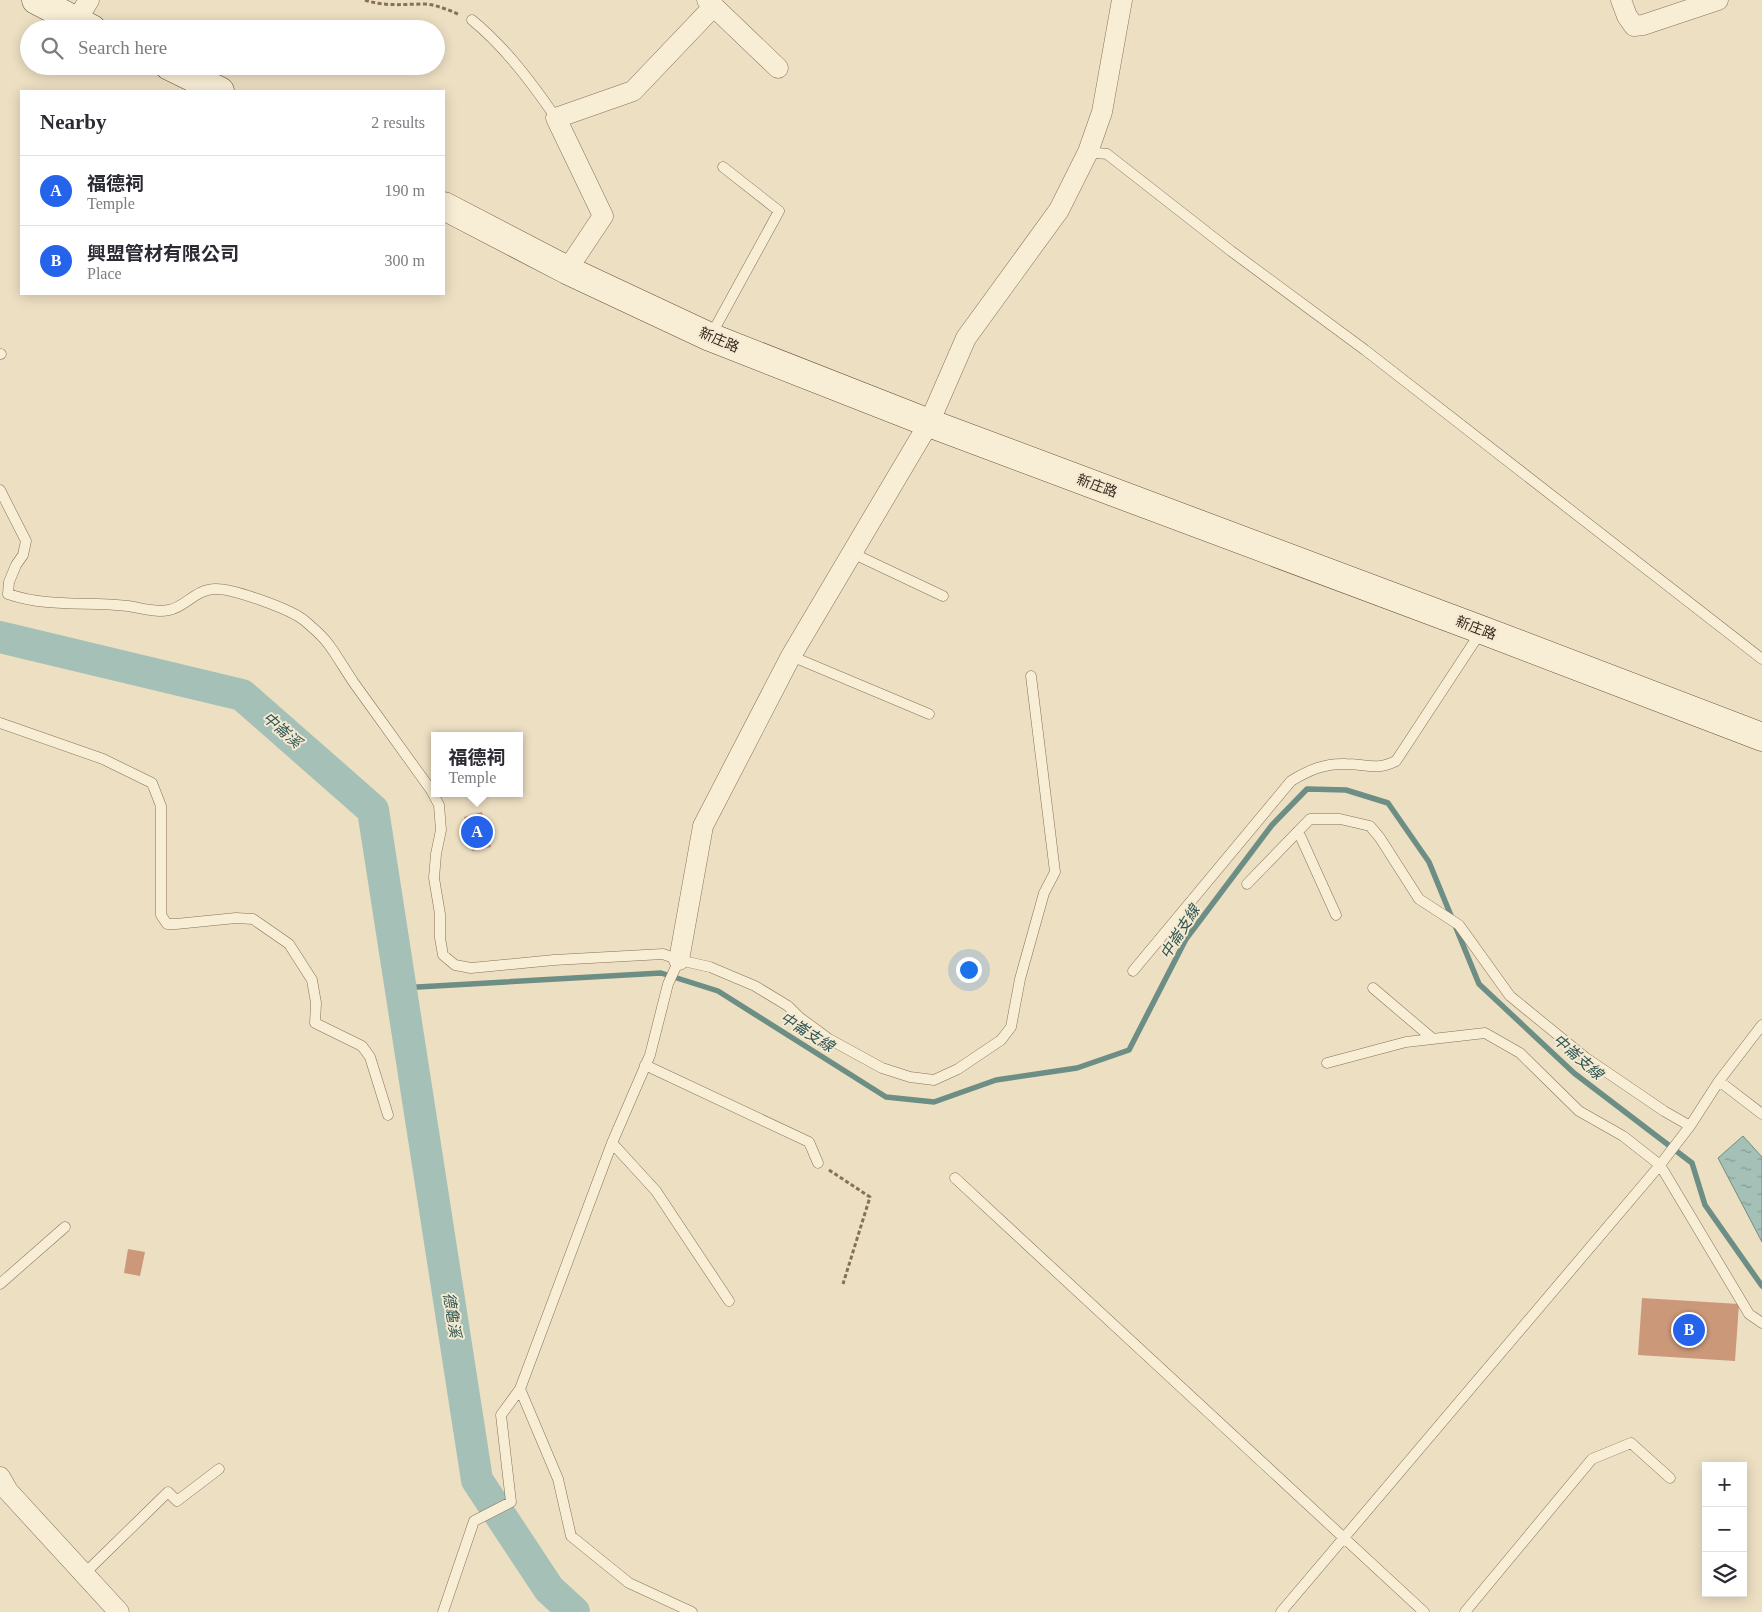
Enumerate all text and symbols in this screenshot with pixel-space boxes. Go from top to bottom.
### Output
search box [20,20,445,75]
icon: search [38,34,66,62]
text: Search here [78,37,167,58]
text: Nearby [40,110,107,134]
text: 2 results [371,114,425,131]
text: 福德祠 [87,173,144,194]
text: A [50,182,62,199]
text: 190 m [385,182,425,199]
text: Temple [87,195,135,212]
text: 興盟管材有限公司 [87,243,239,264]
text: B [51,252,61,269]
text: 300 m [385,252,425,269]
text: Place [87,265,122,282]
street label: 新庄路 [697,325,741,355]
street label: 新庄路 [1075,472,1119,500]
street label: 新庄路 [1454,613,1498,643]
water label: 中崙溪 [260,709,306,752]
popup [431,732,523,797]
text: 福德祠 [448,747,506,768]
text: Temple [448,769,496,786]
pin: A [461,813,493,851]
water label: 中崙支線 [1157,901,1204,962]
your location [956,957,982,983]
water label: 中崙支線 [777,1009,838,1056]
water label: 中崙支線 [1550,1031,1607,1084]
water label: 德龜溪 [441,1292,464,1340]
pin: B [1673,1311,1705,1349]
map controls [1702,1462,1747,1597]
button: + [1702,1462,1747,1507]
button: − [1702,1507,1747,1552]
button: layers [1702,1552,1747,1597]

